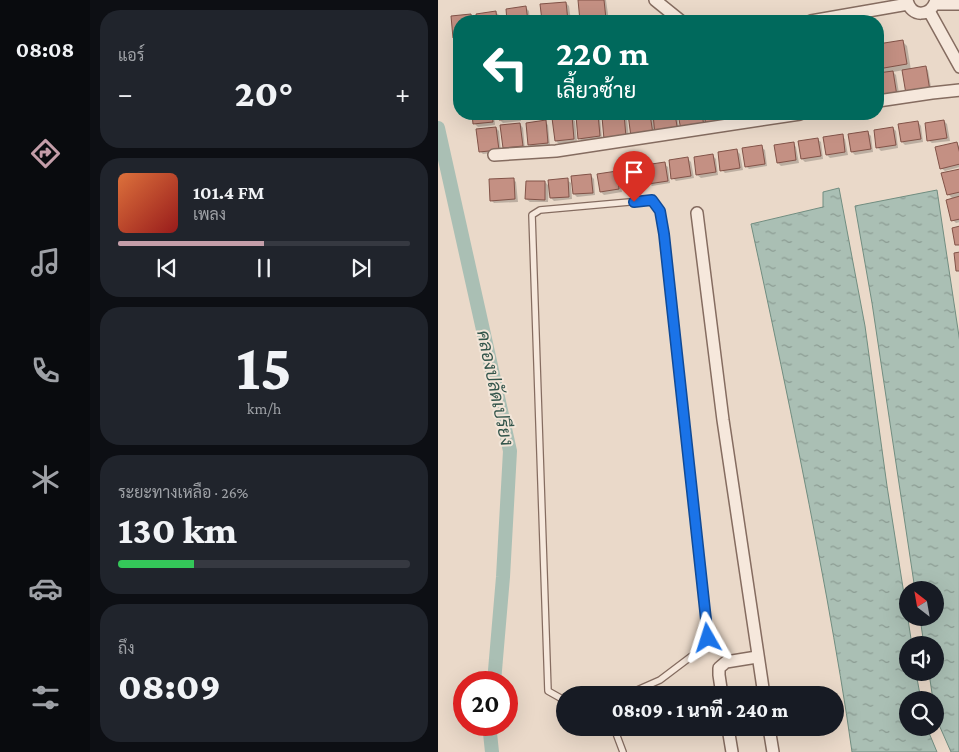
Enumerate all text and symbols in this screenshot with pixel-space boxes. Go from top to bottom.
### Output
text: 220 m [556,34,649,73]
icon: left [473,35,538,100]
text: 08:08 [16,37,74,62]
text: แอร์ [118,47,144,64]
text: 20° [235,72,293,114]
text: − [118,78,133,109]
text: + [395,78,410,109]
text: เลี้ยวซ้าย [556,78,636,103]
icon: directions [28,136,63,171]
pin [613,151,655,202]
icon: arrive [620,158,648,186]
text: 101.4 FM [193,182,264,203]
text: เพลง [193,206,226,223]
icon: music [28,245,63,280]
icon: previous [153,254,181,282]
icon: pause [250,254,278,282]
icon: next [347,254,375,282]
water label: คลองปลัดเปรียง [473,328,520,448]
text: 15 [236,331,292,403]
icon: phone [28,353,63,388]
text: km/h [247,400,281,417]
icon: climate [28,462,63,497]
text: ระยะทางเหลือ · 26% [118,484,248,501]
text: 130 km [118,509,237,551]
icon: car [28,571,63,606]
north arrow [899,581,944,626]
map controls [899,581,944,736]
position arrow [681,611,733,663]
button: sound [899,636,944,681]
text: ถึง [118,640,135,657]
text: 08:09 [118,665,221,707]
speed limit sign: 20 [453,671,518,736]
icon: filters [28,680,63,715]
button: search [899,691,944,736]
text: 08:09 · 1 นาที · 240 m [612,700,788,721]

